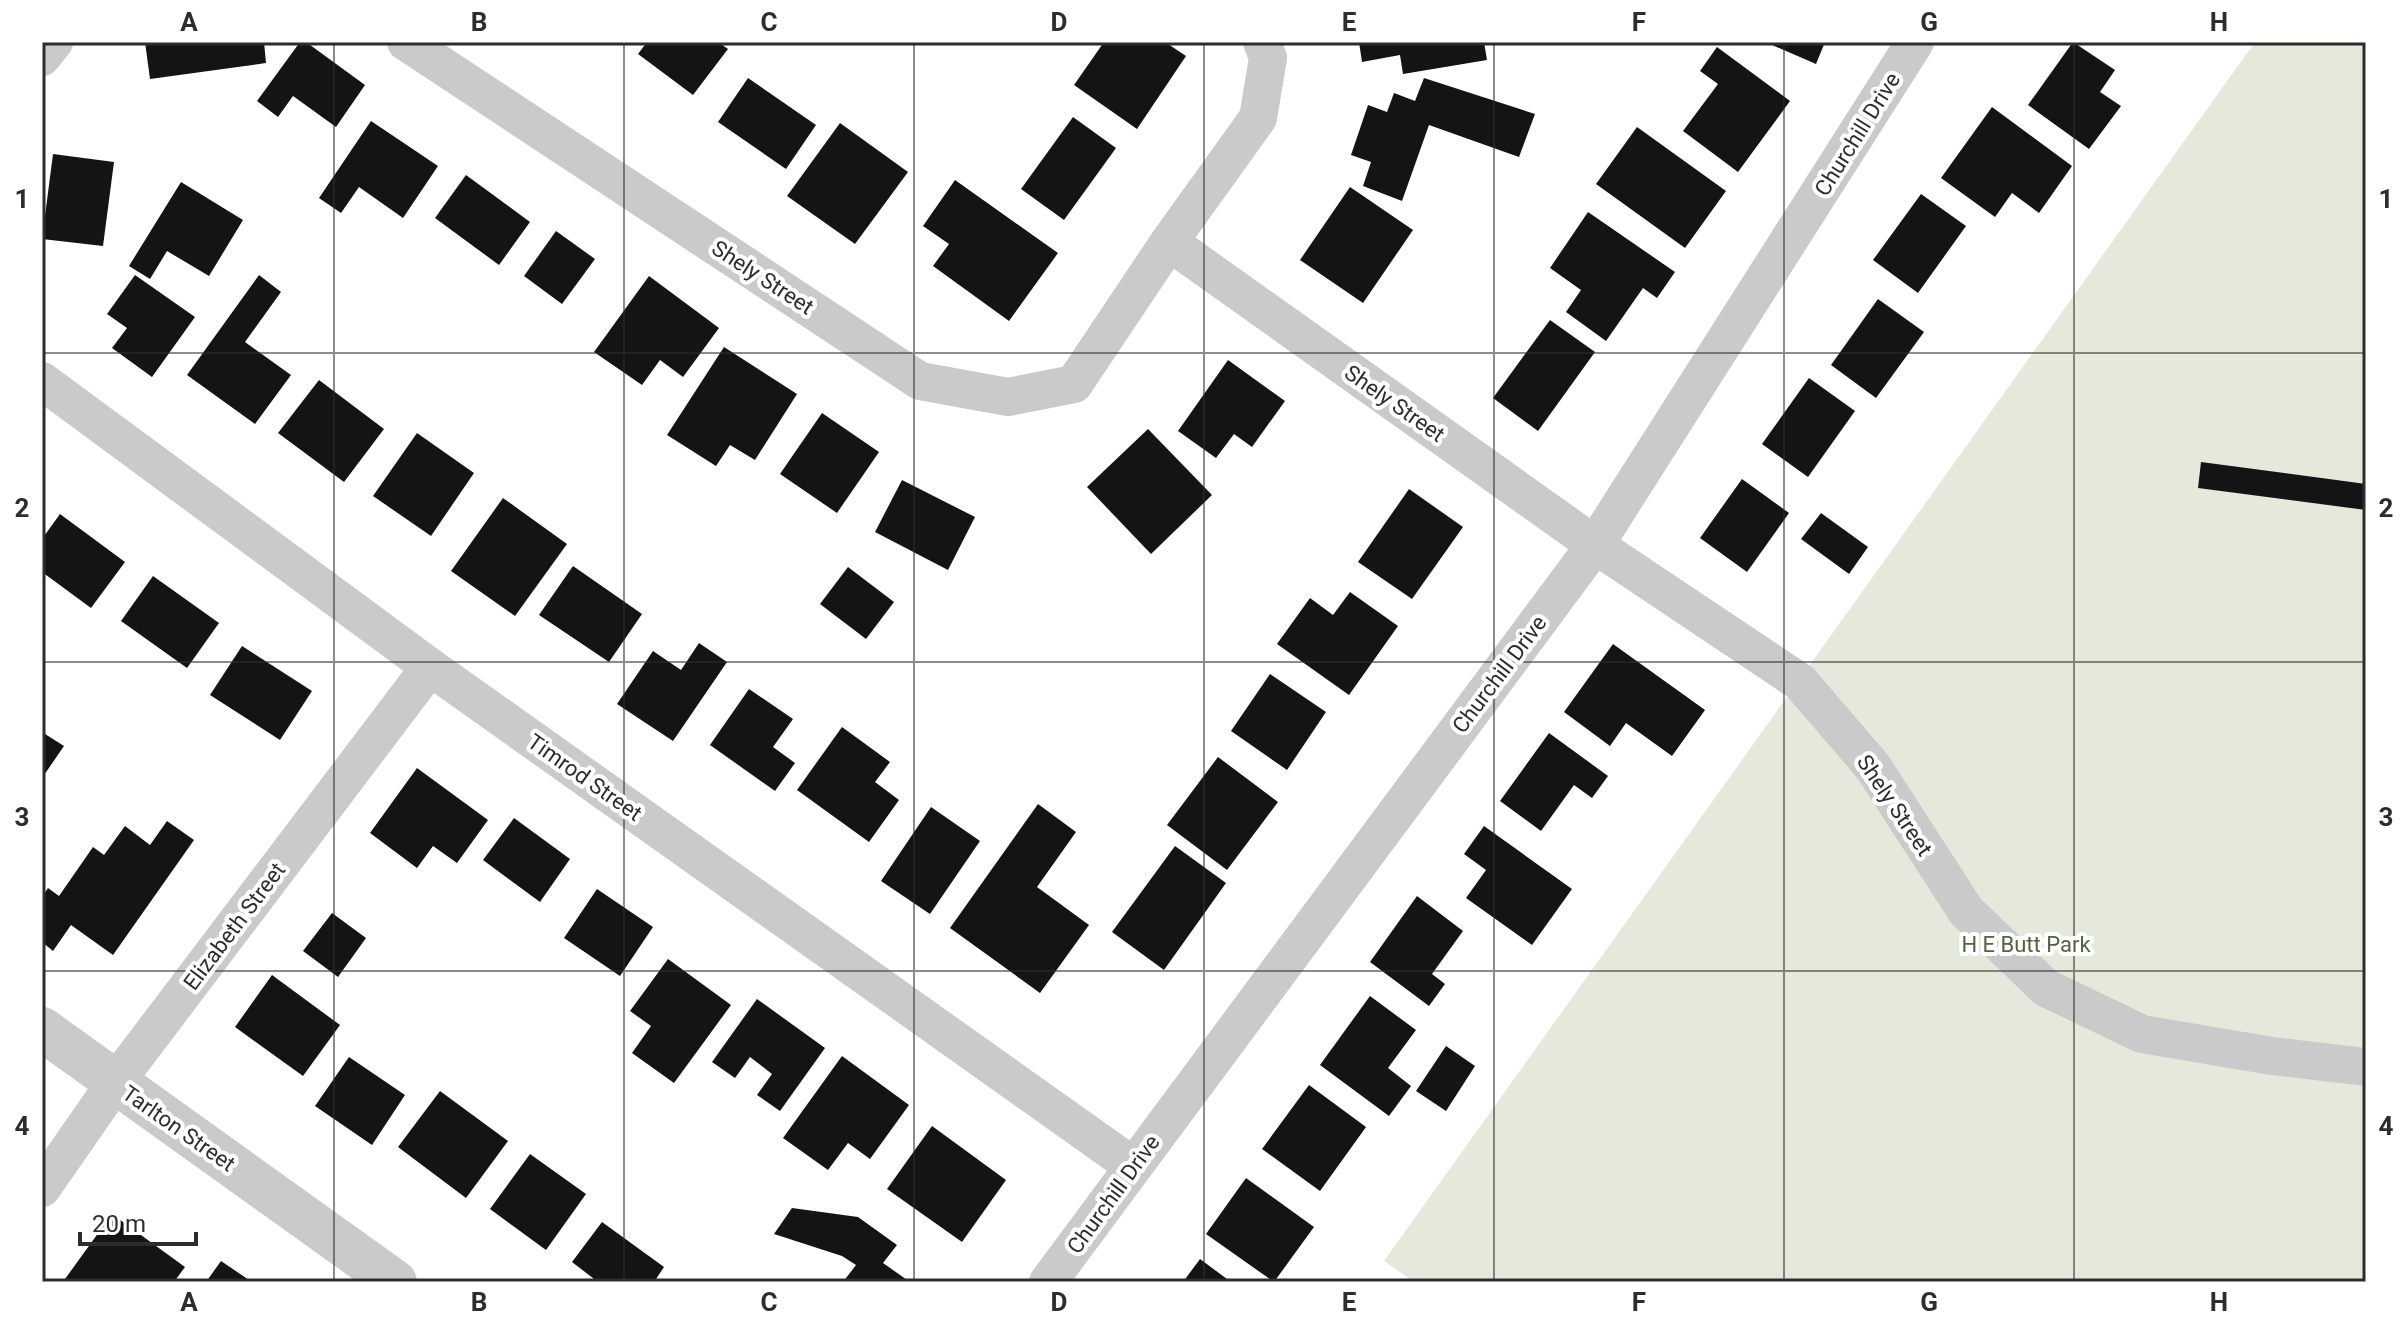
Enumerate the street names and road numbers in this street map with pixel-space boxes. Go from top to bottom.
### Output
street label: Churchill Drive [1810,68,1905,200]
street label: Shely Street [707,235,818,320]
street label: Shely Street [1340,360,1449,447]
street label: Churchill Drive [1447,611,1552,738]
street label: Timrod Street [523,729,647,826]
street label: Shely Street [1852,750,1937,860]
street label: Elizabeth Street [178,858,290,995]
street label: Tarlton Street [118,1080,240,1176]
street label: Churchill Drive [1062,1130,1165,1258]

